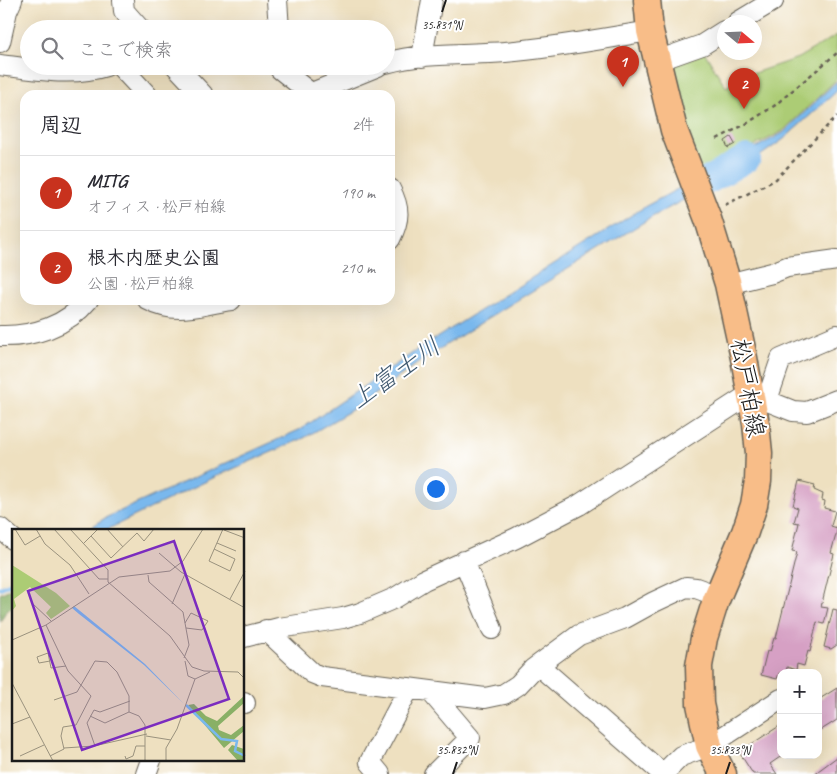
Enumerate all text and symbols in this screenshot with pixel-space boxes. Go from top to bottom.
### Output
north arrow [717,15,762,60]
text: 35.831°N [422,17,464,33]
search box [20,20,395,75]
icon: search [38,34,66,62]
text: ここで検索 [78,38,173,62]
pin: 1 [607,46,639,87]
pin: 2 [728,68,760,109]
text: 周辺 [40,112,82,138]
text: 2件 [352,115,375,135]
text: MITG [87,169,127,193]
text: 1 [52,183,60,203]
text: 190 m [341,183,375,203]
text: オフィス · 松戸柏線 [87,197,226,217]
text: 根木内歴史公園 [87,246,220,270]
text: 2 [52,258,60,278]
text: 210 m [341,258,375,278]
text: 公園 · 松戸柏線 [87,274,194,294]
water label: 上富士川 [343,330,447,416]
street label: 松戸柏線 [724,336,772,440]
your location [423,476,449,502]
inset map [12,529,245,762]
map controls [777,669,822,759]
button: + [777,669,822,714]
button: − [777,714,822,759]
text: 35.832°N [437,742,479,758]
text: 35.833°N [710,742,752,758]

